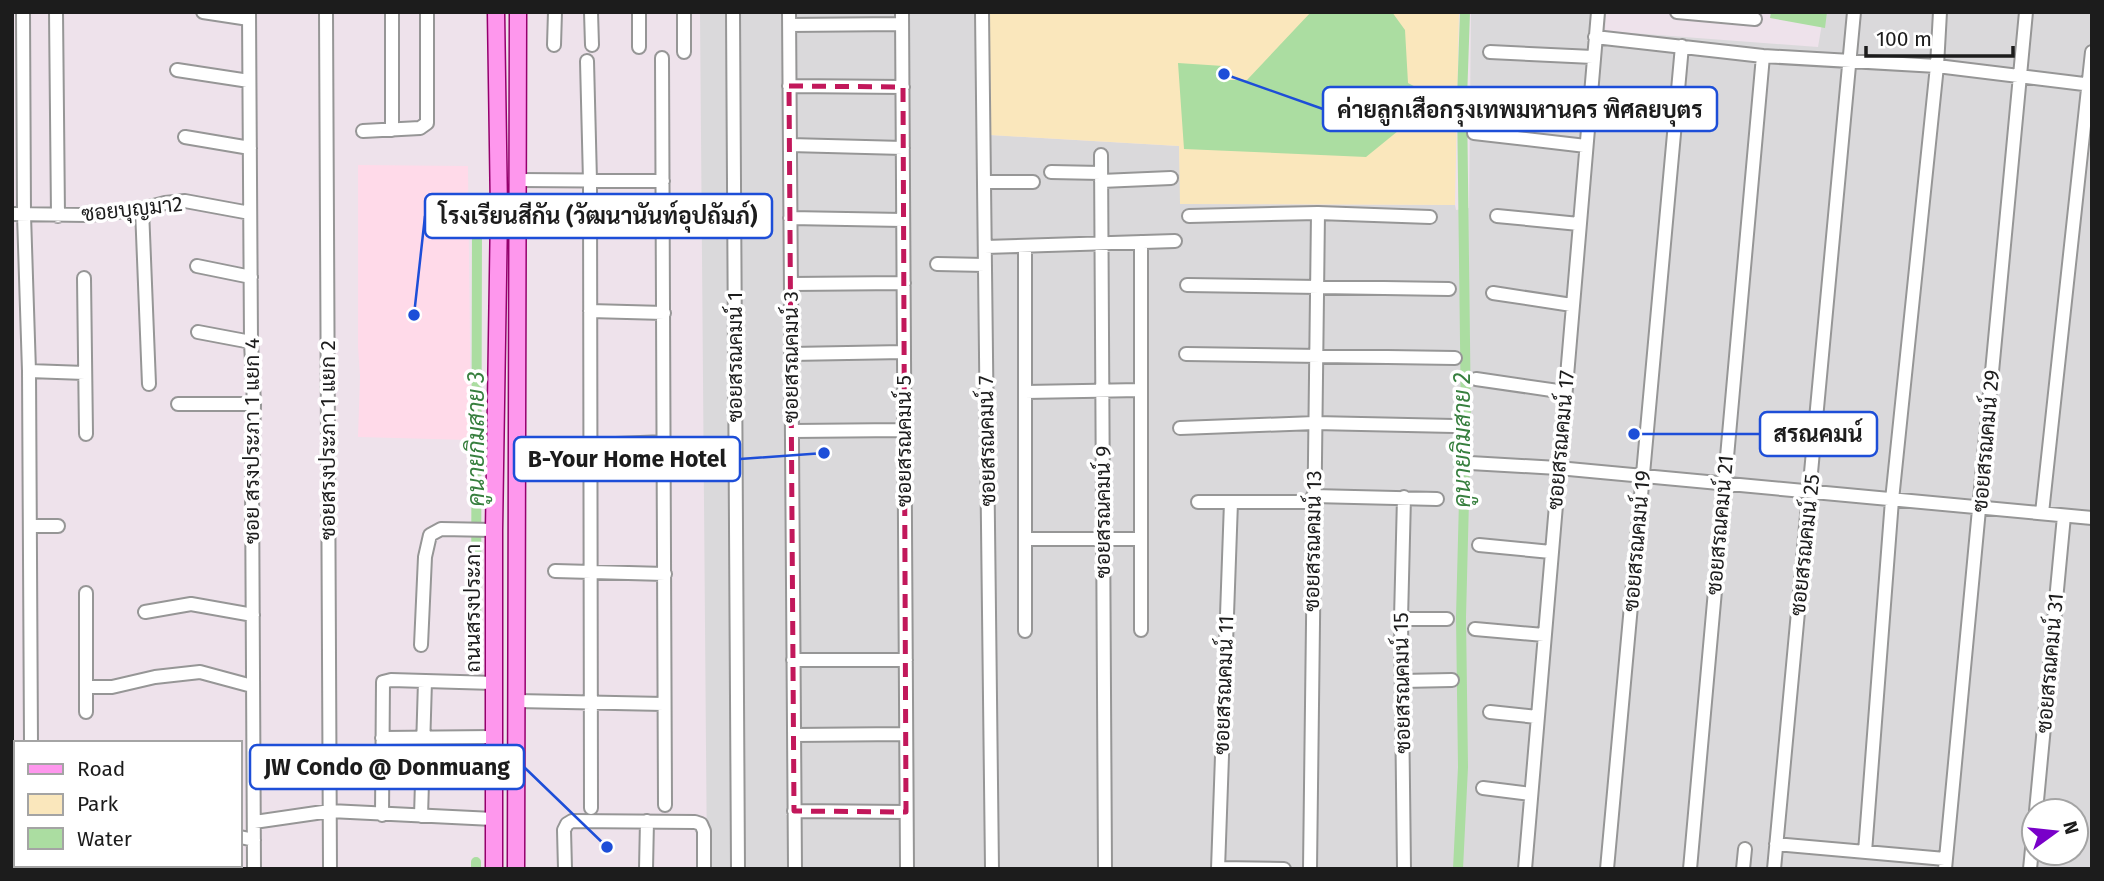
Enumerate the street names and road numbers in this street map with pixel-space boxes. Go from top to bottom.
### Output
street label: ซอยบุญมา2 [80,191,184,228]
street label: ซอยสรณคมน์ 3 [777,291,804,423]
street label: ซอยสรณคมน์ 1 [721,292,748,422]
street label: ซอย สรงประภา 1 แยก 4 [239,338,265,544]
street label: ซอยสรงประภา 1 แยก 2 [315,340,341,540]
street label: ซอยสรณคมน์ 17 [1541,369,1580,511]
street label: ซอยสรณคมน์ 29 [1966,369,2005,513]
street label: ซอยสรณคมน์ 5 [890,375,917,507]
street label: ซอยสรณคมน์ 7 [972,375,1001,507]
street label: ซอยสรณคมน์ 9 [1089,446,1116,578]
street label: ซอยสรณคมน์ 21 [1700,454,1739,596]
street label: ซอยสรณคมน์ 19 [1617,469,1656,613]
street label: ซอยสรณคมน์ 13 [1298,470,1327,612]
street label: ซอยสรณคมน์ 25 [1784,473,1825,617]
street label: ถนนสรงประภา [460,543,486,673]
street label: ซอยสรณคมน์ 31 [2030,592,2069,734]
street label: ซอยสรณคมน์ 15 [1387,612,1416,754]
street label: ซอยสรณคมน์ 11 [1208,615,1239,755]

